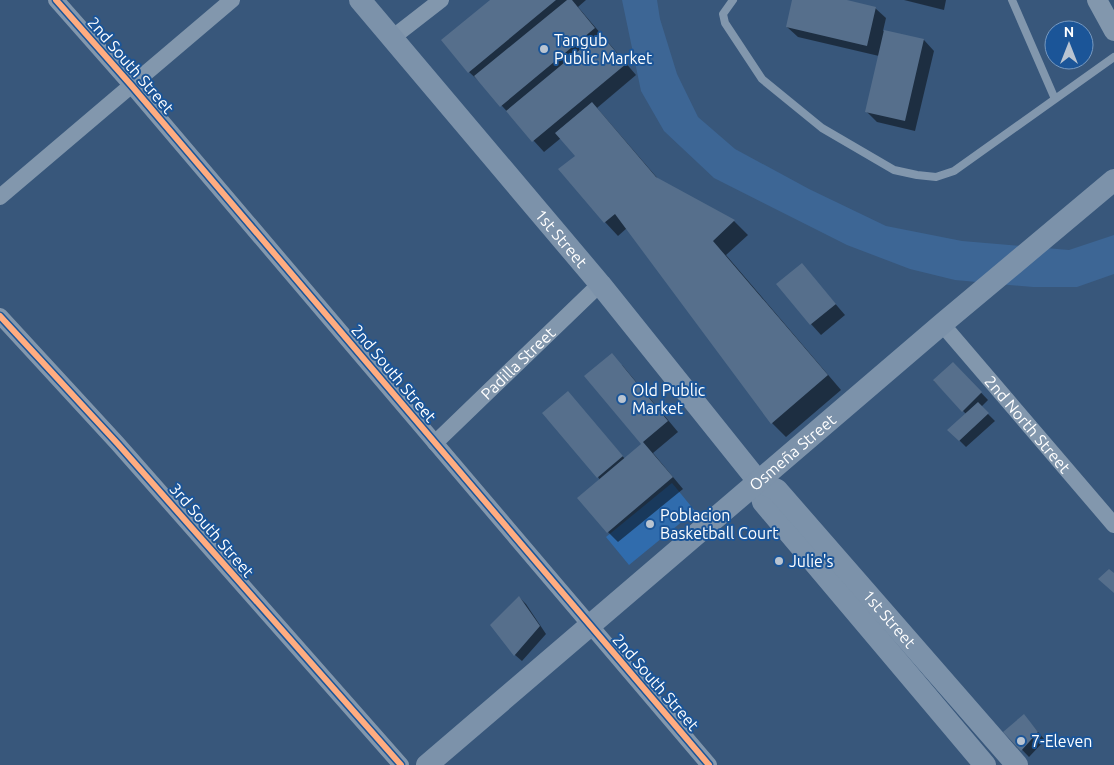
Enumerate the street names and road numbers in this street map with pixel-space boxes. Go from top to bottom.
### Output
street label: 2nd South Street [84,13,178,117]
street label: 1st Street [532,205,592,272]
street label: 2nd South Street [348,321,441,426]
street label: Padilla Street [477,323,559,403]
street label: 2nd North Street [981,372,1075,477]
street label: Osmeña Street [746,410,840,494]
street label: 3rd South Street [166,479,258,581]
street label: 1st Street [859,586,920,652]
street label: 2nd South Street [609,630,703,734]

